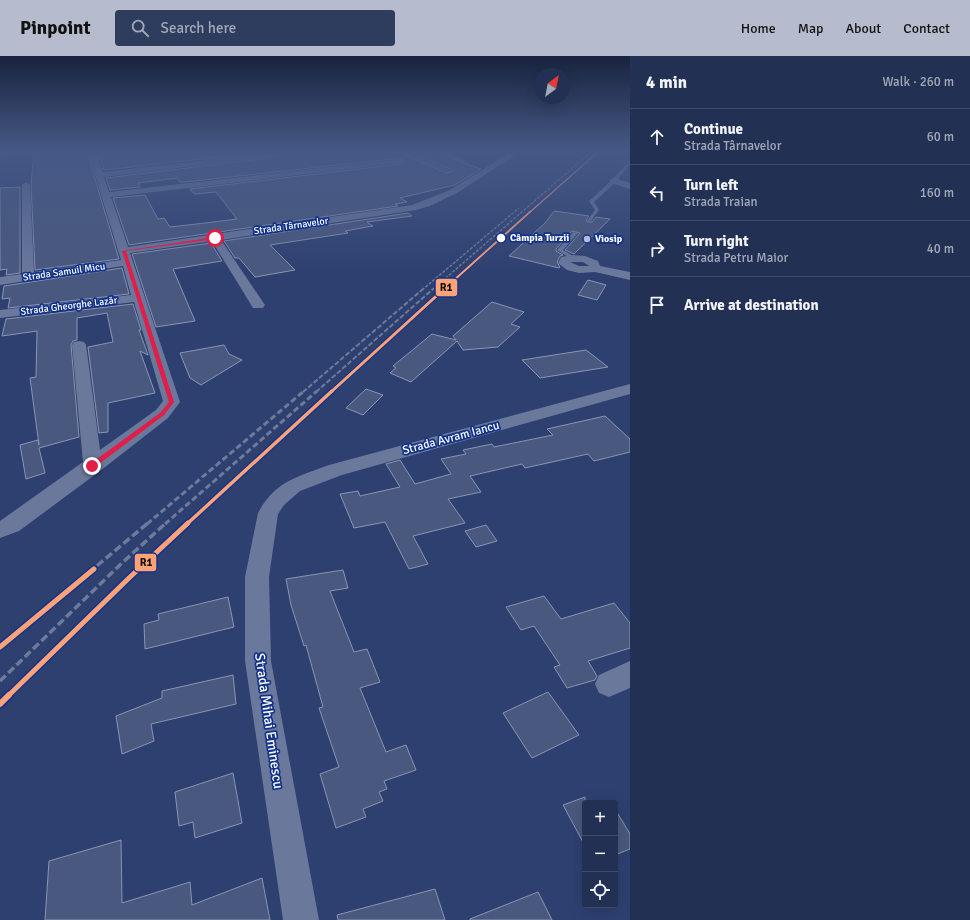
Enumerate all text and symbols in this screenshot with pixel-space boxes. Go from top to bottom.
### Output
search box [115,10,395,46]
text: Pinpoint [20,16,91,40]
icon: search [129,17,151,39]
text: Search here [161,19,236,37]
text: Home [741,20,776,37]
text: Map [798,20,823,37]
text: About [845,20,881,37]
text: Contact [903,20,950,37]
north arrow [534,68,570,104]
text: 4 min [646,72,687,93]
text: Walk · 260 m [883,74,954,90]
text: Continue [684,120,743,138]
icon: ahead [646,126,668,148]
text: 60 m [927,129,954,145]
text: Strada Târnavelor [684,138,781,154]
text: Turn left [684,176,738,194]
icon: left [646,182,668,204]
text: 160 m [920,185,954,201]
text: Strada Traian [684,194,758,210]
street label: Strada Târnavelor [253,215,329,237]
route start [206,229,224,247]
marker: Câmpia Turzii [495,232,507,244]
place label: Câmpia Turzii [510,232,569,244]
text: Turn right [684,232,749,250]
place label: Viosip [595,233,623,245]
marker: Viosip [582,234,592,244]
icon: right [646,238,668,260]
text: 40 m [927,241,954,257]
text: Strada Petru Maior [684,250,788,266]
street label: Strada Samuil Micu [22,260,106,284]
line badge: R1 [435,278,458,297]
text: R1 [440,281,452,294]
street label: Strada Gheorghe Lazăr [20,294,118,318]
icon: arrive [646,294,668,316]
text: Arrive at destination [684,296,819,314]
street label: Strada Avram Iancu [401,418,501,458]
route end [83,457,101,475]
line badge: R1 [134,553,157,572]
text: R1 [140,556,152,569]
street label: Strada Mihai Eminescu [251,652,287,790]
map controls [582,800,618,908]
button: + [582,800,618,836]
button: − [582,836,618,872]
button: locate [582,872,618,908]

